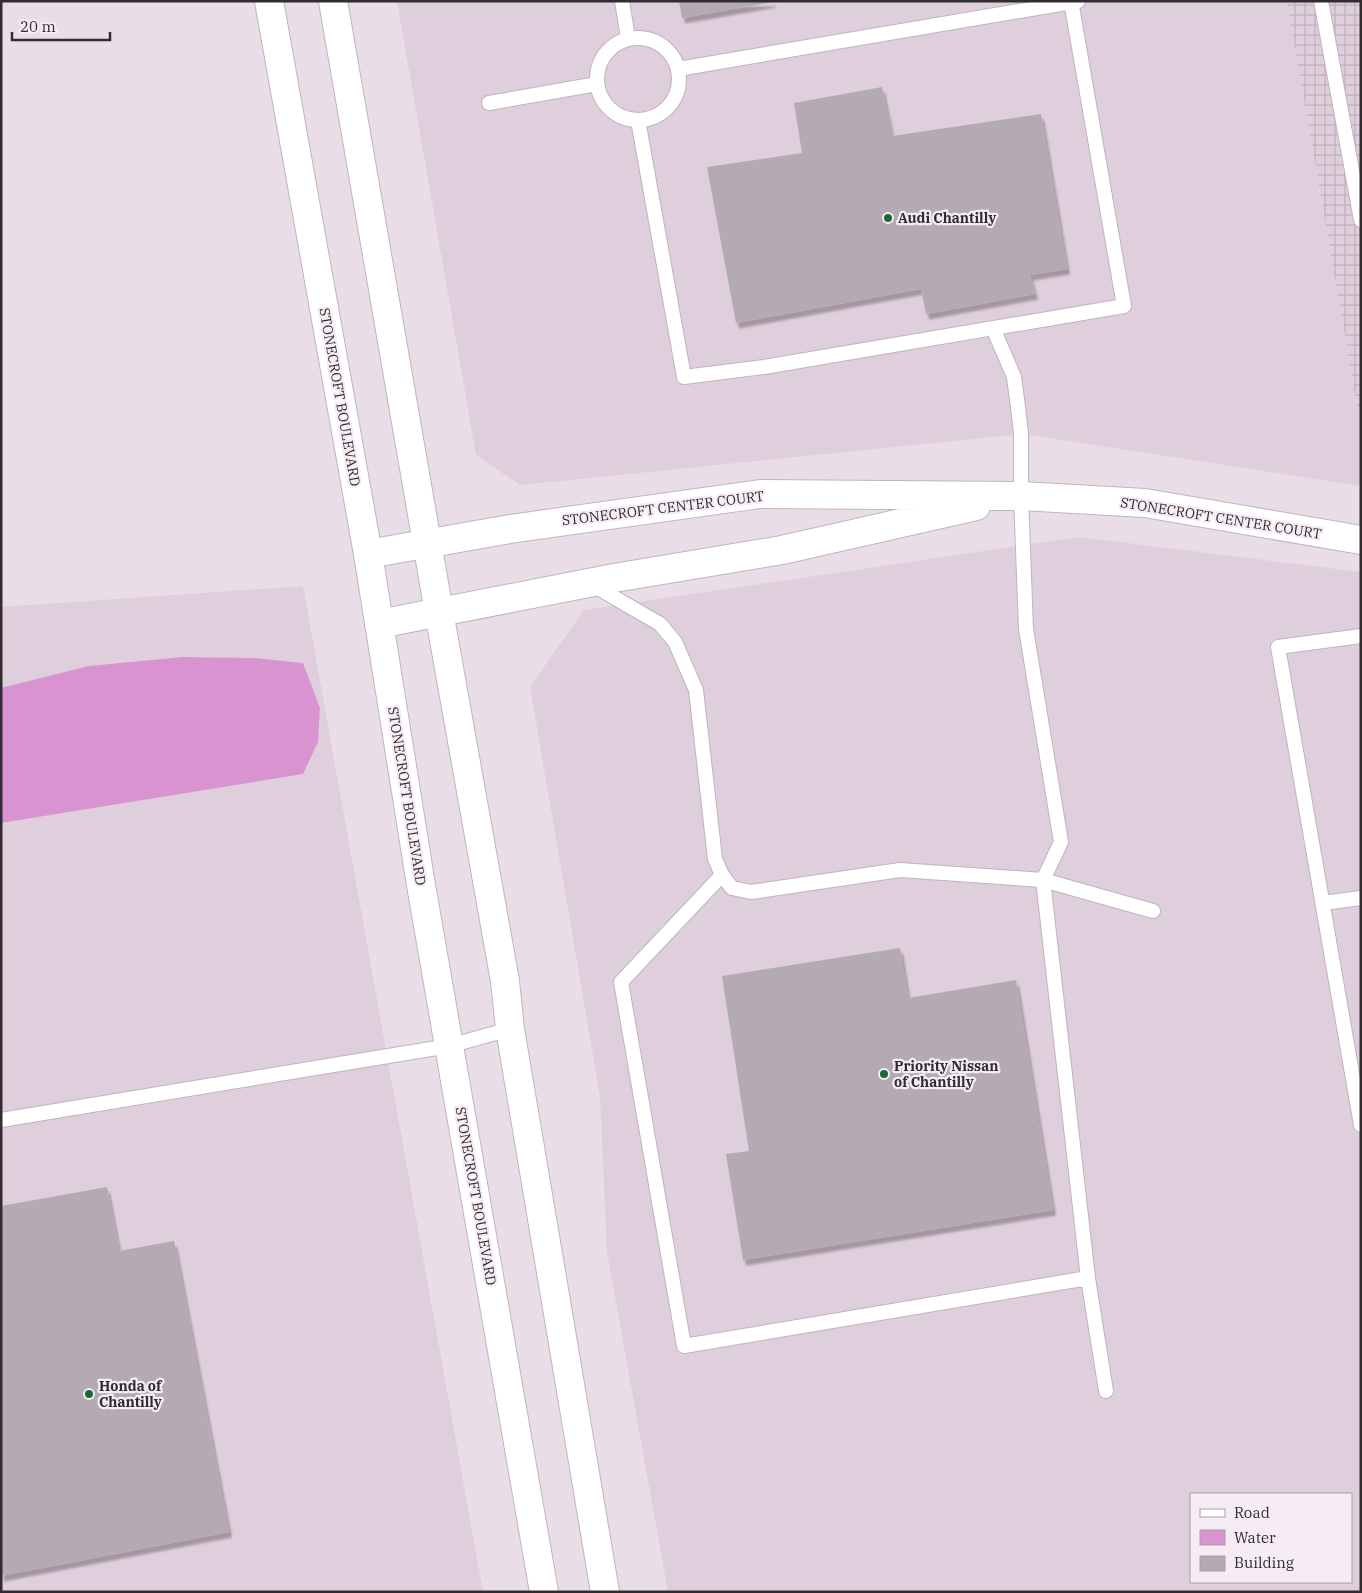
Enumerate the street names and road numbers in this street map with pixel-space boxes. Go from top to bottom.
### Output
street label: STONECROFT BOULEVARD [315,306,365,488]
street label: STONECROFT CENTER COURT [561,487,765,529]
street label: STONECROFT CENTER COURT [1119,493,1323,543]
street label: STONECROFT BOULEVARD [384,705,430,887]
street label: STONECROFT BOULEVARD [451,1105,501,1287]

